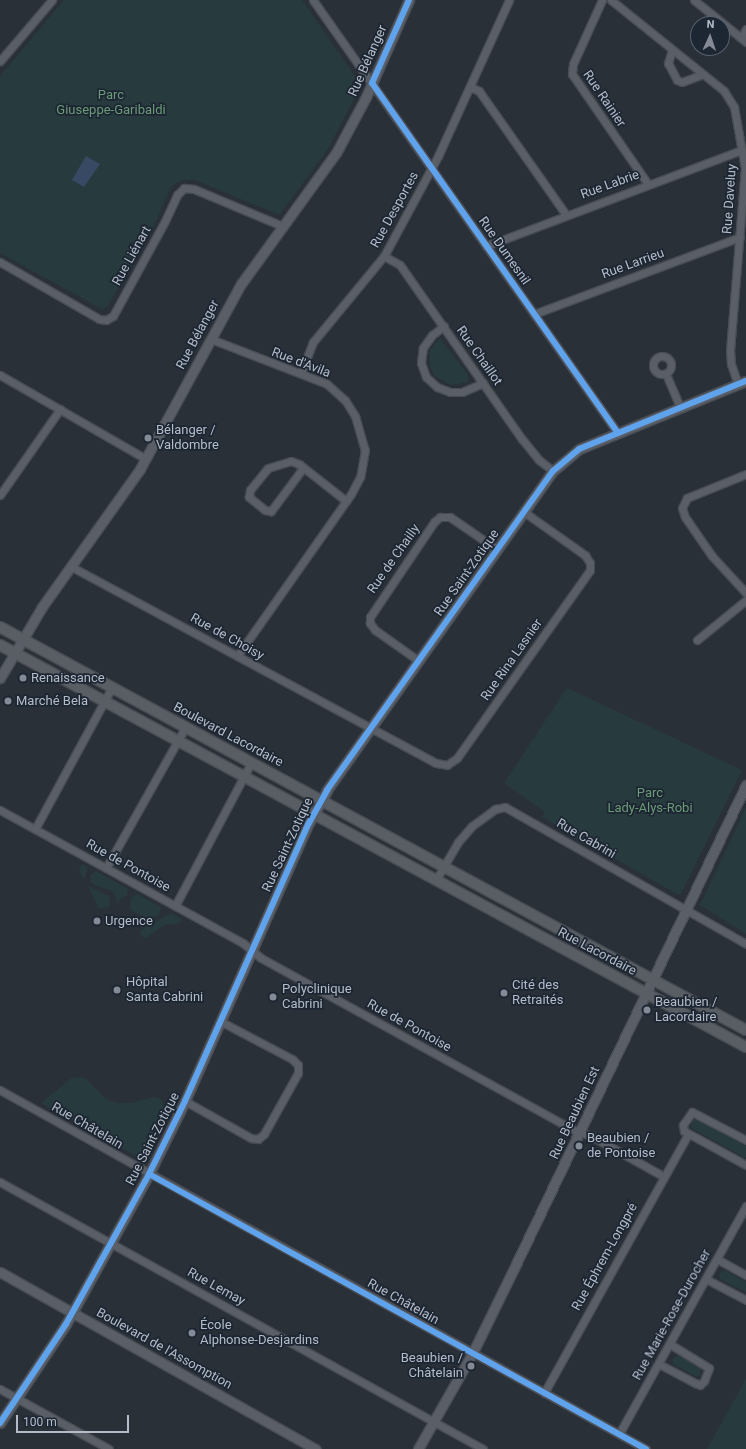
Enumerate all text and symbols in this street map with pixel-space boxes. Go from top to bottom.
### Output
north arrow [690,16,730,56]
text: N [706,18,715,31]
street label: Rue Bélanger [345,23,391,99]
street label: Rue Rainier [579,68,629,130]
park label: Parc Giuseppe-Garibaldi [56,88,166,119]
street label: Rue Daveluy [720,163,740,235]
street label: Rue Labrie [579,167,641,203]
street label: Rue Desportes [368,169,422,251]
street label: Rue Dumesnil [475,214,533,288]
street label: Rue Liénart [109,224,155,288]
street label: Rue Larrieu [600,245,666,283]
street label: Rue Bélanger [173,298,223,372]
street label: Rue Chaillot [453,323,505,389]
street label: Rue d'Avila [269,345,333,381]
place label: Bélanger / Valdombre [156,423,219,454]
marker: Bélanger / Valdombre [143,433,153,443]
street label: Rue de Chailly [364,521,424,597]
street label: Rue Saint-Zotique [431,527,503,619]
street label: Rue de Choisy [187,610,267,664]
street label: Rue Rina Lasnier [478,616,546,704]
place label: Renaissance [31,670,105,686]
marker: Renaissance [18,673,28,683]
place label: Marché Bela [16,693,88,709]
marker: Marché Bela [3,696,13,706]
street label: Boulevard Lacordaire [170,699,286,771]
park label: Parc Lady-Alys-Robi [607,786,693,817]
street label: Rue Saint-Zotique [259,795,317,895]
street label: Rue Cabrini [554,816,618,862]
street label: Rue de Pontoise [83,836,173,896]
place label: Urgence [105,913,153,929]
marker: Urgence [92,916,102,926]
street label: Rue Lacordaire [555,925,639,979]
place label: Hôpital Santa Cabrini [126,975,203,1006]
place label: Cité des Retraités [512,978,563,1009]
place label: Polyclinique Cabrini [282,982,352,1013]
marker: Hôpital Santa Cabrini [111,984,123,996]
marker: Cité des Retraités [499,988,509,998]
marker: Polyclinique Cabrini [267,991,279,1003]
place label: Beaubien / Lacordaire [655,995,717,1026]
street label: Rue de Pontoise [364,996,454,1056]
marker: Beaubien / Lacordaire [642,1005,652,1015]
street label: Rue Beaubien Est [547,1064,603,1162]
street label: Rue Saint-Zotique [123,1090,183,1188]
street label: Rue Châtelain [49,1099,125,1153]
place label: Beaubien / de Pontoise [587,1131,655,1162]
marker: Beaubien / de Pontoise [574,1141,584,1151]
street label: Rue Éphrem-Longpré [569,1200,641,1314]
street label: Rue Marie-Rose-Durocher [630,1247,714,1383]
street label: Rue Lemay [184,1265,248,1309]
street label: Rue Châtelain [364,1276,442,1328]
street label: Boulevard de l'Assomption [93,1305,235,1393]
place label: École Alphonse-Desjardins [200,1318,319,1349]
marker: École Alphonse-Desjardins [187,1328,197,1338]
place label: Beaubien / Châtelain [401,1351,463,1382]
marker: Beaubien / Châtelain [466,1361,476,1371]
scale bar [18,1407,131,1433]
text: 100 m [23,1415,57,1429]

